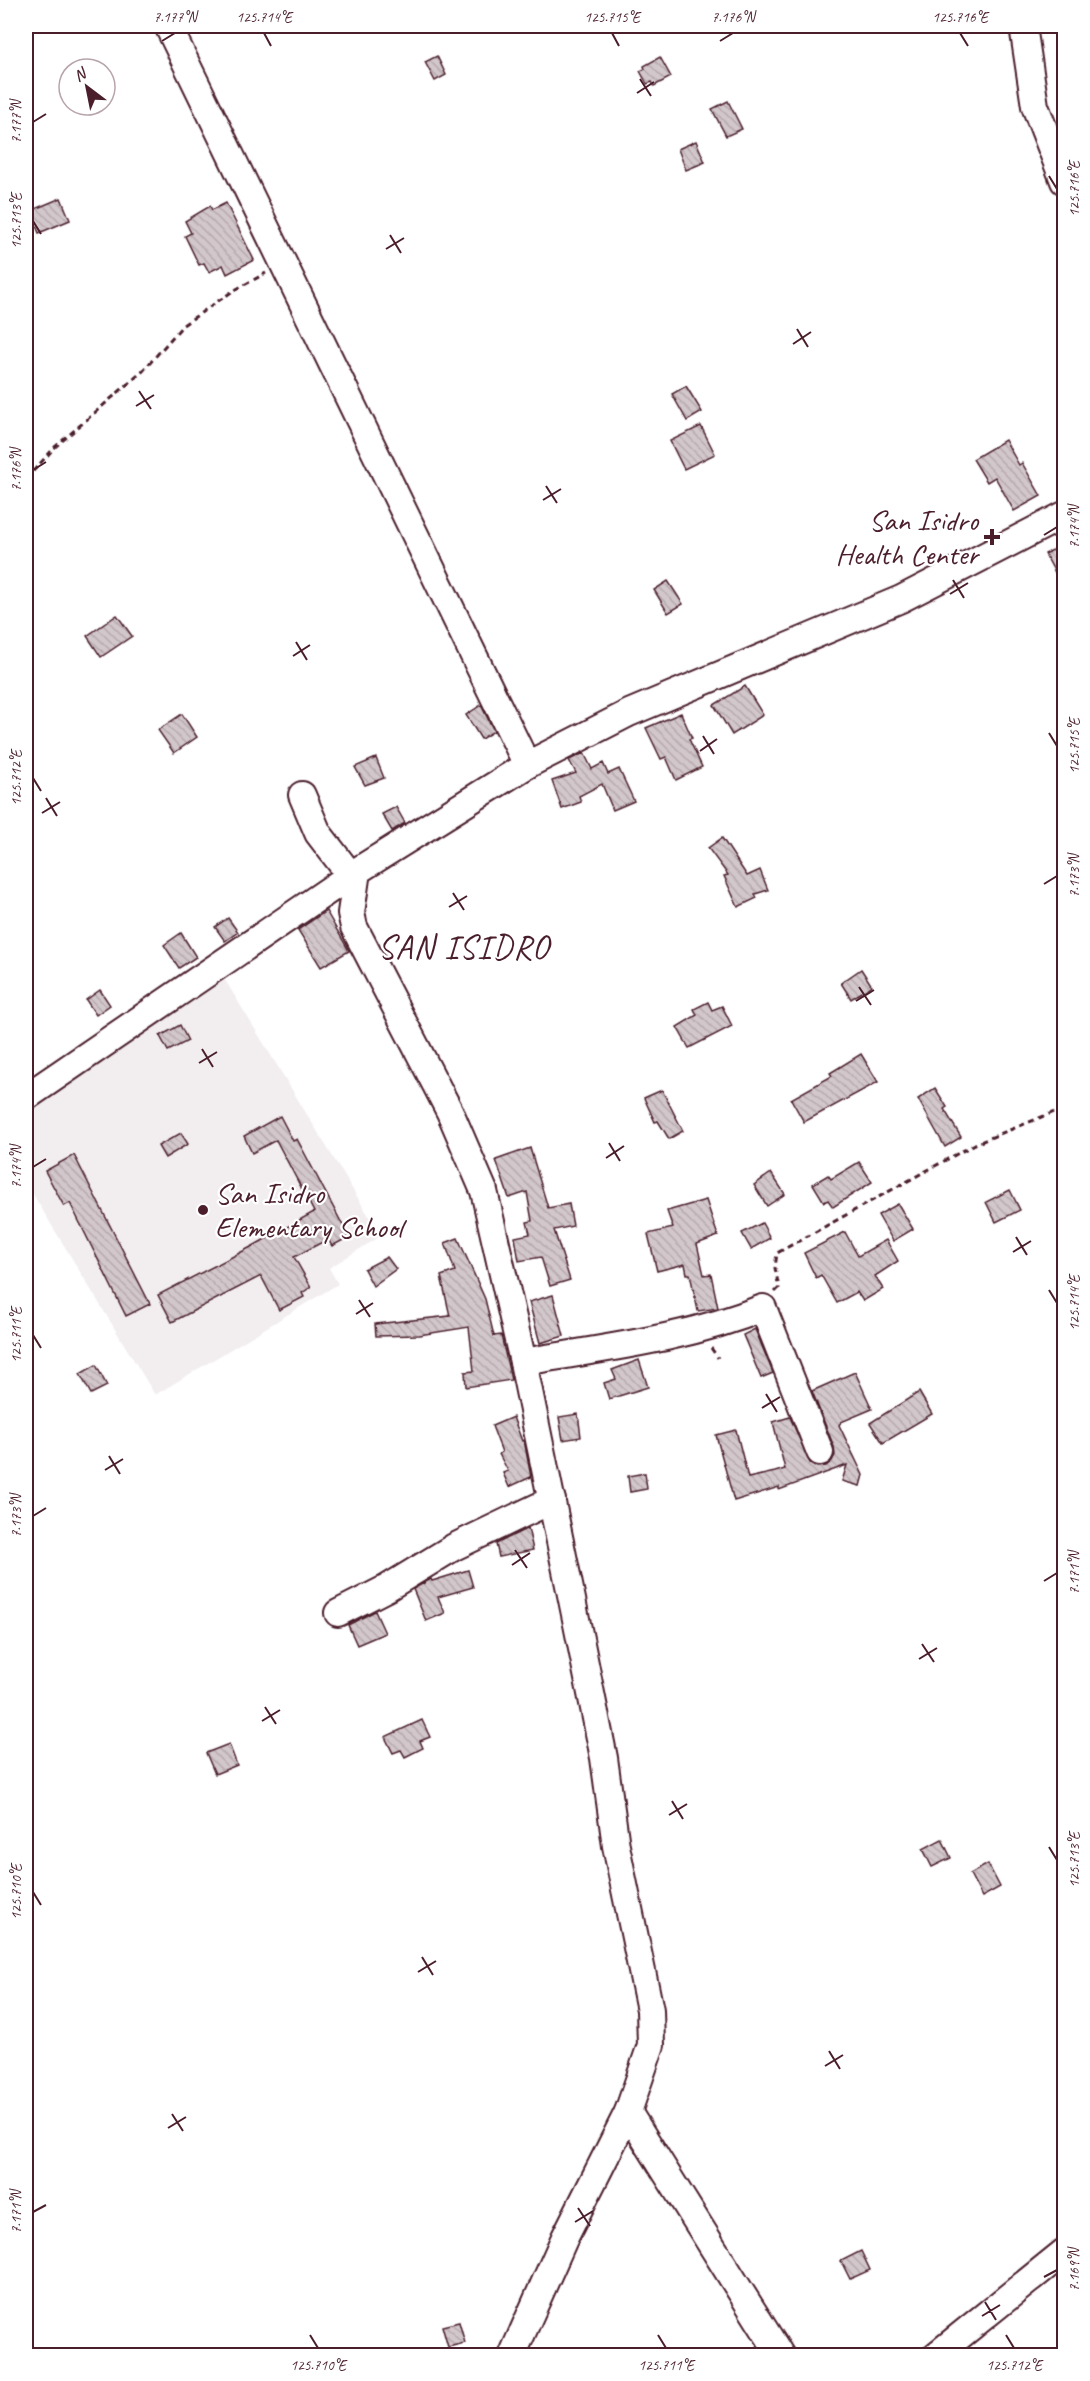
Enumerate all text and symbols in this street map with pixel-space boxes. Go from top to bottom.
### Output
text: 7.177°N [153,8,200,27]
text: 125.714°E [236,8,294,27]
text: 125.715°E [584,8,642,27]
text: 7.176°N [711,8,758,27]
text: 125.716°E [932,8,990,27]
north arrow [57,57,117,117]
text: N [70,62,92,86]
text: 7.177°N [7,97,26,144]
text: 125.716°E [1065,159,1084,217]
text: 125.713°E [7,191,26,249]
text: 7.176°N [7,445,26,492]
place label: San Isidro Health Center [836,501,980,573]
text: 7.174°N [1065,502,1084,549]
marker: San Isidro Health Center [983,528,1001,546]
text: 125.715°E [1065,716,1084,774]
text: 125.712°E [7,748,26,806]
text: 7.173°N [1065,851,1084,898]
district label: SAN ISIDRO [378,926,552,968]
text: 7.174°N [7,1142,26,1189]
place label: San Isidro Elementary School [215,1174,407,1246]
marker: San Isidro Elementary School [196,1203,210,1217]
text: 125.714°E [1065,1273,1084,1331]
text: 125.711°E [7,1305,26,1363]
text: 7.173°N [7,1491,26,1538]
text: 7.171°N [1065,1548,1084,1595]
text: 125.713°E [1065,1830,1084,1888]
text: 125.710°E [7,1862,26,1920]
text: 7.171°N [7,2187,26,2234]
text: 7.169°N [1065,2245,1084,2292]
text: 125.710°E [290,2356,348,2375]
text: 125.711°E [638,2356,696,2375]
text: 125.712°E [986,2356,1044,2375]

